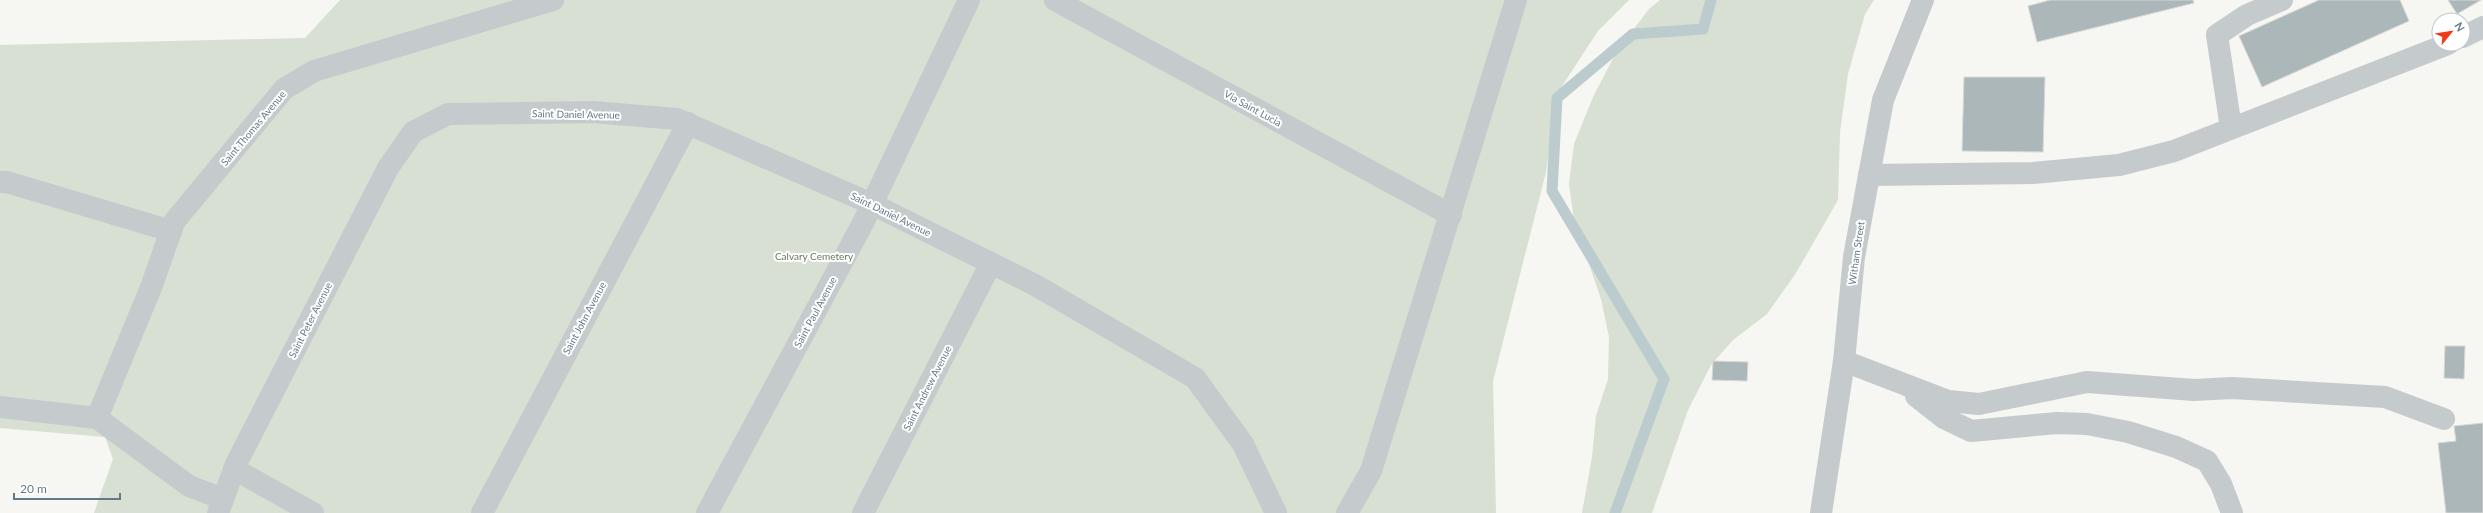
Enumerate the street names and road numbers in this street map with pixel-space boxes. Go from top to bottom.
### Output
street label: Via Saint Lucia [1222,87,1284,129]
street label: Saint Thomas Avenue [218,88,288,168]
street label: Saint Daniel Avenue [532,107,620,121]
street label: Saint Daniel Avenue [849,189,933,239]
street label: Witham Street [1846,220,1866,286]
street label: Saint Paul Avenue [791,275,839,349]
street label: Saint Peter Avenue [286,280,334,360]
street label: Saint John Avenue [560,280,608,356]
street label: Saint Andrew Avenue [900,344,954,432]

